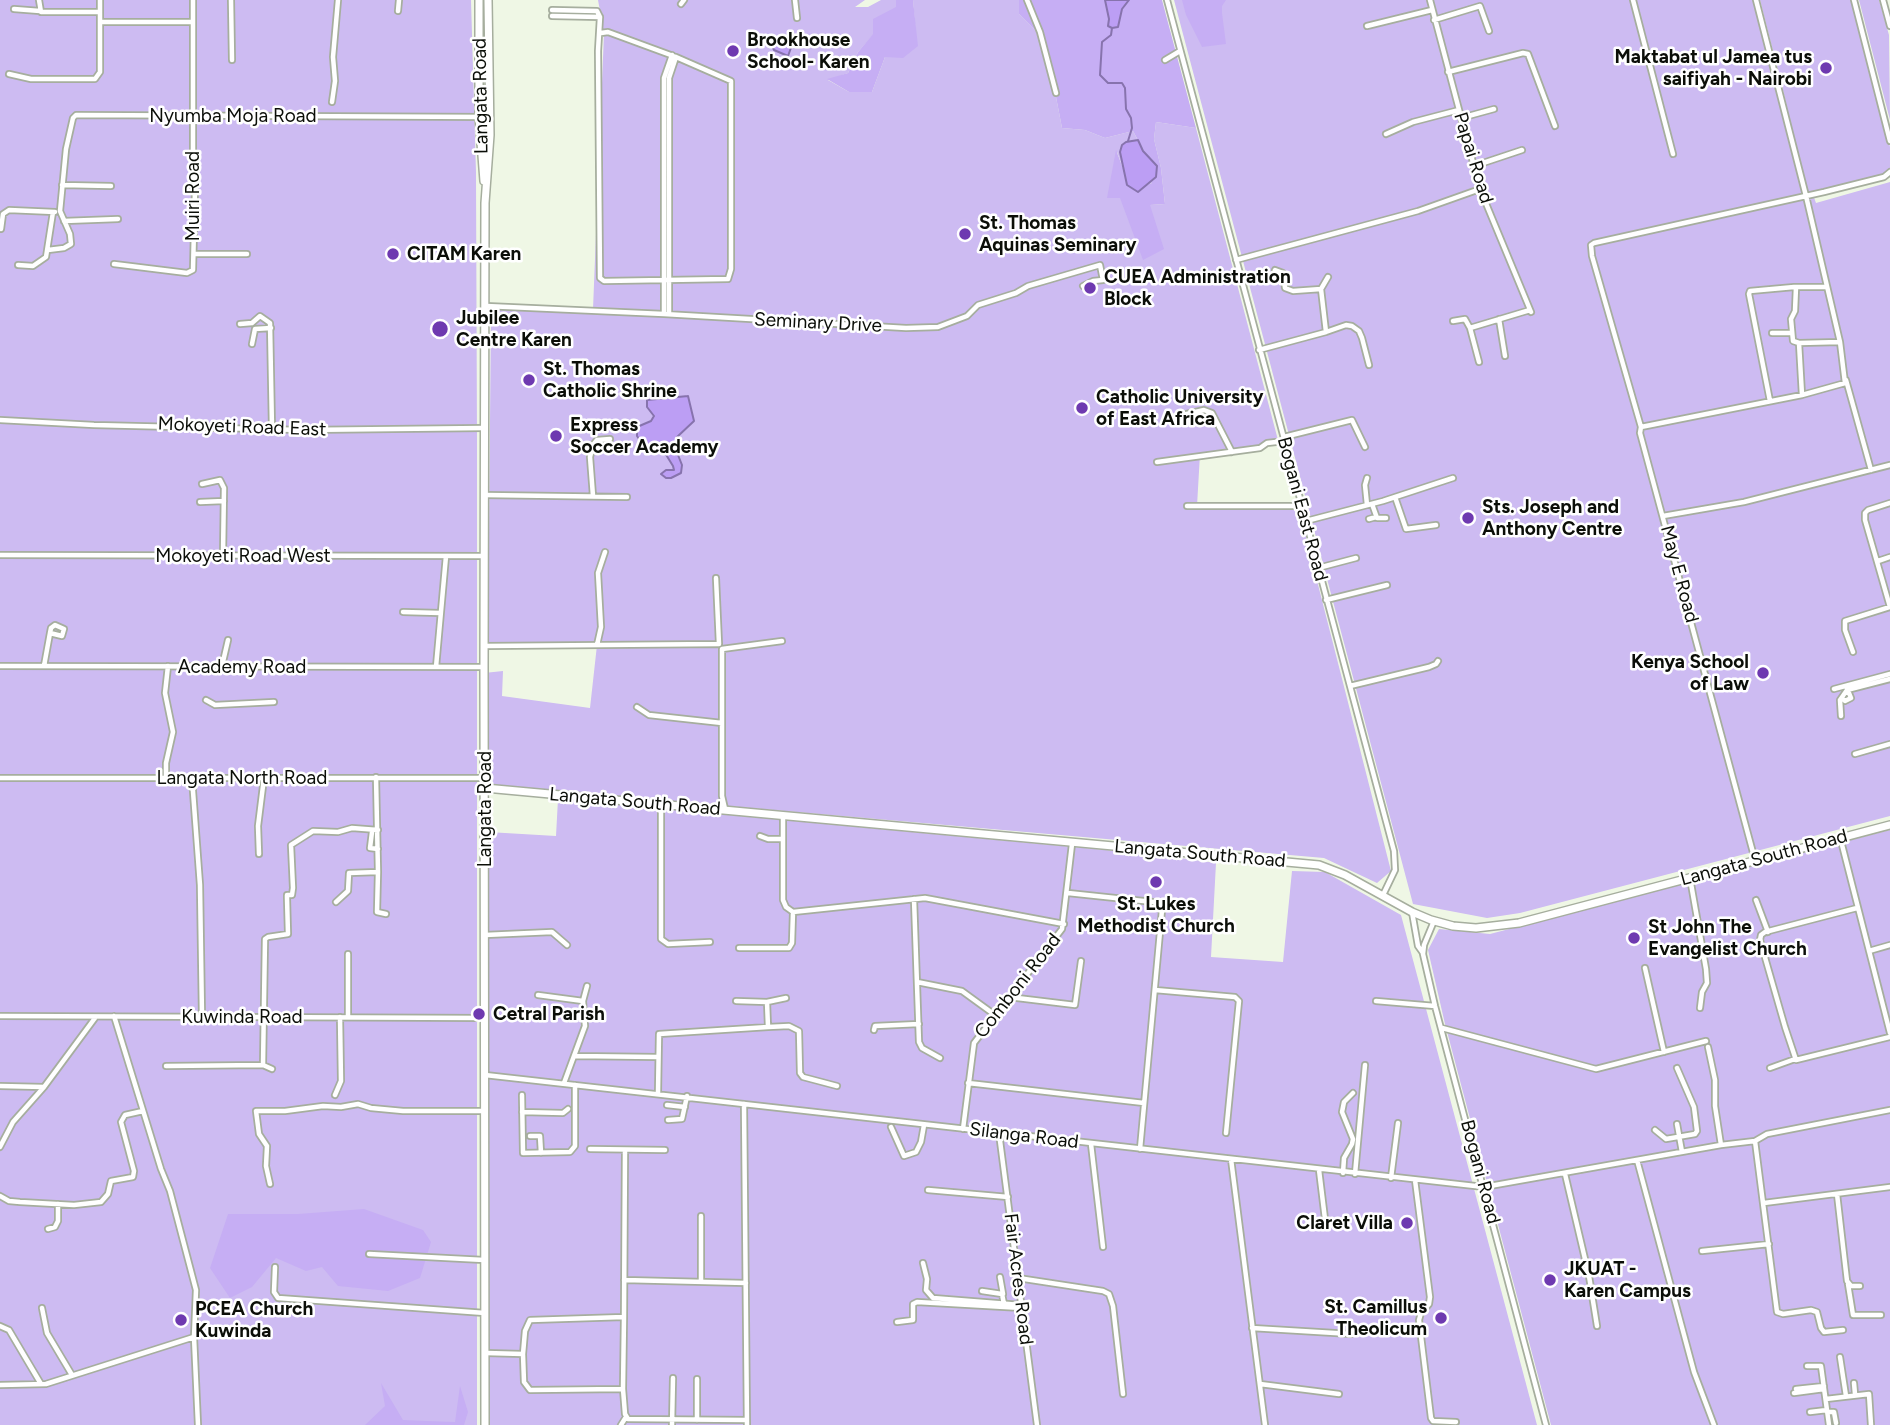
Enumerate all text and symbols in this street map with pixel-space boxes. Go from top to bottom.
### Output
place label: Brookhouse School- Karen [747,29,869,73]
street label: Langata Road [469,38,493,154]
marker: Brookhouse School- Karen [725,43,741,59]
place label: Maktabat ul Jamea tus saifiyah - Nairobi [1615,46,1812,90]
marker: Maktabat ul Jamea tus saifiyah - Nairobi [1818,60,1834,76]
street label: Nyumba Moja Road [149,105,317,127]
street label: Papai Road [1448,110,1498,206]
street label: Muiri Road [182,151,204,241]
place label: St. Thomas Aquinas Seminary [979,212,1136,256]
marker: St. Thomas Aquinas Seminary [957,226,973,242]
place label: CITAM Karen [407,243,521,265]
marker: CITAM Karen [385,246,401,262]
place label: CUEA Administration Block [1104,266,1291,310]
marker: CUEA Administration Block [1082,280,1098,296]
place label: Jubilee Centre Karen [456,307,572,351]
street label: Seminary Drive [754,308,882,338]
marker: Jubilee Centre Karen [430,319,450,339]
place label: St. Thomas Catholic Shrine [543,358,677,402]
marker: St. Thomas Catholic Shrine [521,372,537,388]
place label: Catholic University of East Africa [1096,386,1264,430]
marker: Catholic University of East Africa [1074,400,1090,416]
street label: Mokoyeti Road East [157,413,327,441]
place label: Express Soccer Academy [570,414,719,458]
marker: Express Soccer Academy [548,428,564,444]
street label: Bogani East Road [1272,434,1332,584]
place label: Sts. Joseph and Anthony Centre [1482,496,1622,540]
marker: Sts. Joseph and Anthony Centre [1460,510,1476,526]
street label: May E Road [1655,523,1703,625]
street label: Mokoyeti Road West [155,545,331,567]
place label: Kenya School of Law [1631,651,1749,695]
street label: Academy Road [178,656,306,678]
marker: Kenya School of Law [1755,665,1771,681]
street label: Langata Road [474,751,496,867]
street label: Langata North Road [157,767,327,789]
street label: Langata South Road [548,783,722,821]
street label: Langata South Road [1678,825,1850,891]
street label: Langata South Road [1113,835,1287,873]
marker: St. Lukes Methodist Church [1148,874,1164,890]
place label: St. Lukes Methodist Church [1077,893,1235,937]
place label: St John The Evangelist Church [1648,916,1807,960]
street label: Comboni Road [970,929,1066,1043]
marker: St John The Evangelist Church [1626,930,1642,946]
place label: Cetral Parish [493,1003,605,1025]
street label: Kuwinda Road [181,1006,303,1028]
marker: Cetral Parish [471,1006,487,1022]
street label: Bogani Road [1455,1117,1505,1227]
street label: Silanga Road [968,1118,1080,1154]
street label: Fair Acres Road [999,1212,1037,1346]
place label: Claret Villa [1296,1212,1393,1234]
marker: Claret Villa [1399,1215,1415,1231]
place label: JKUAT - Karen Campus [1564,1258,1691,1302]
marker: JKUAT - Karen Campus [1542,1272,1558,1288]
place label: St. Camillus Theolicum [1324,1296,1427,1340]
place label: PCEA Church Kuwinda [195,1298,313,1342]
marker: St. Camillus Theolicum [1433,1310,1449,1326]
marker: PCEA Church Kuwinda [173,1312,189,1328]

